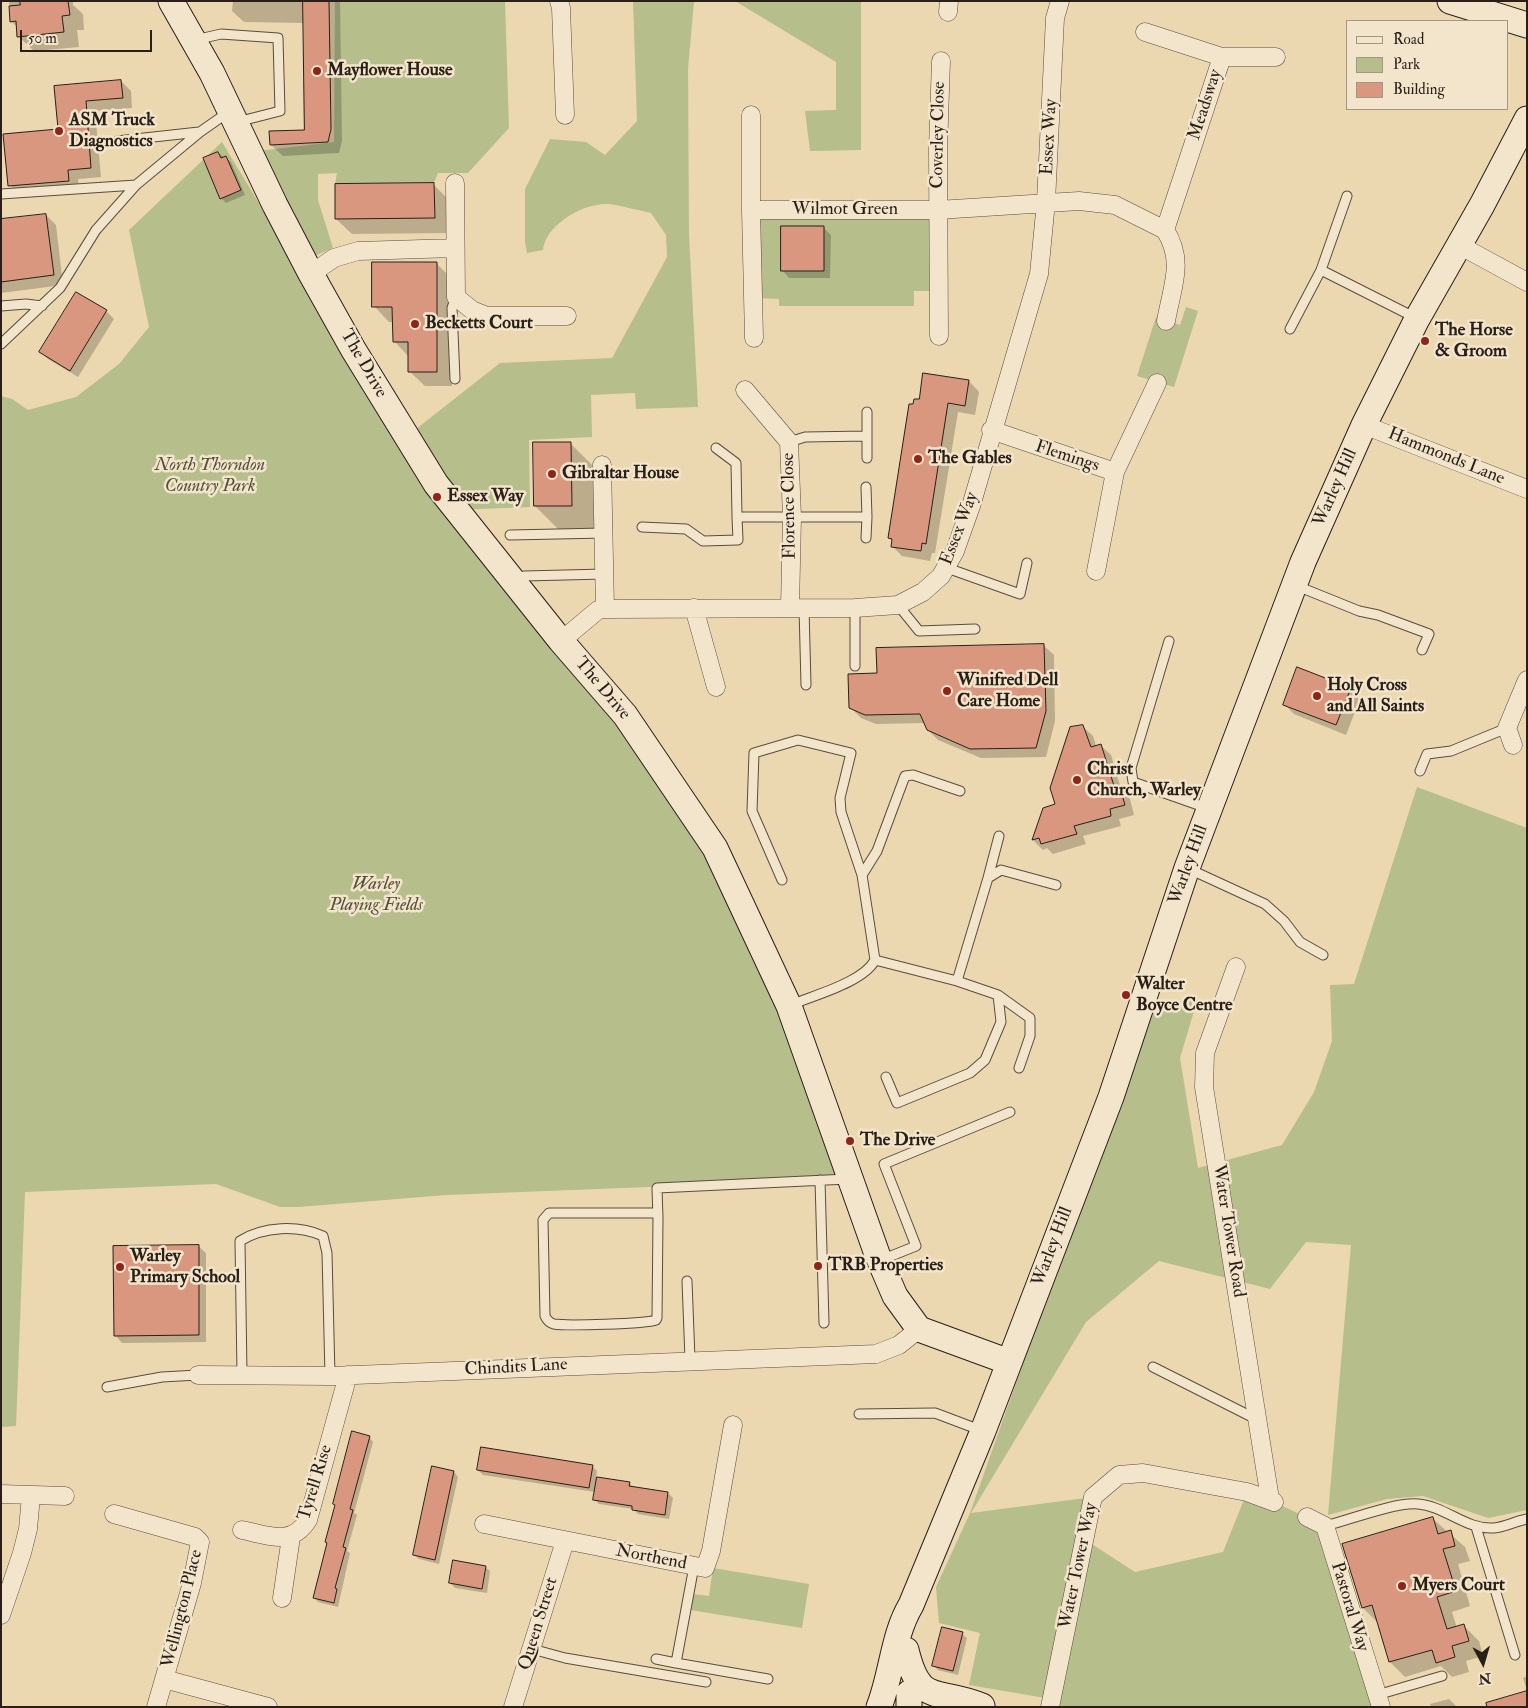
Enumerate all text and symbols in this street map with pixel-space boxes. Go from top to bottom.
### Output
scale bar [22,20,155,52]
legend [1346,20,1508,110]
text: 50 m [28,29,57,48]
text: Road [1393,30,1424,49]
text: Park [1393,55,1420,74]
place label: Mayflower House [327,60,453,82]
marker: Mayflower House [311,65,323,77]
street label: Meadsway [1184,67,1228,143]
text: Building [1393,80,1445,99]
street label: Coverley Close [927,81,951,189]
street label: Essex Way [1037,98,1063,176]
place label: ASM Truck Diagnostics [69,110,155,152]
marker: ASM Truck Diagnostics [53,125,65,137]
street label: Wilmot Green [792,199,898,221]
place label: Becketts Court [425,313,533,335]
marker: Becketts Court [409,318,421,330]
place label: The Horse & Groom [1435,320,1513,362]
street label: The Drive [335,326,391,402]
marker: The Horse & Groom [1419,335,1431,347]
street label: Hammonds Lane [1384,424,1508,490]
street label: Flemings [1032,436,1102,478]
street label: Warley Hill [1309,446,1363,530]
place label: The Gables [928,448,1012,470]
street label: Florence Close [778,453,802,559]
marker: The Gables [912,453,924,465]
park label: North Thorndon Country Park [155,455,265,498]
place label: Gibraltar House [562,463,679,485]
marker: Gibraltar House [546,468,558,480]
place label: Essex Way [447,486,523,508]
street label: Essex Way [936,489,984,569]
marker: Essex Way [431,491,443,503]
street label: The Drive [570,653,634,725]
place label: Winifred Dell Care Home [957,670,1058,712]
place label: Holy Cross and All Saints [1327,675,1424,718]
marker: Winifred Dell Care Home [941,685,953,697]
marker: Holy Cross and All Saints [1311,690,1323,702]
place label: Christ Church, Warley [1087,759,1201,802]
marker: Christ Church, Warley [1071,774,1083,786]
street label: Warley Hill [1165,822,1213,908]
park label: Warley Playing Fields [329,874,423,916]
place label: Walter Boyce Centre [1136,974,1233,1016]
marker: Walter Boyce Centre [1120,989,1132,1001]
place label: The Drive [860,1130,935,1152]
marker: The Drive [844,1135,856,1147]
street label: Water Tower Road [1207,1163,1249,1299]
street label: Warley Hill [1028,1204,1078,1290]
place label: Warley Primary School [130,1246,240,1288]
place label: TRB Properties [828,1255,943,1277]
marker: TRB Properties [812,1260,824,1272]
marker: Warley Primary School [114,1261,126,1273]
street label: Chindits Lane [464,1355,568,1381]
street label: Tyrell Rise [294,1442,338,1524]
street label: Water Tower Way [1055,1501,1103,1631]
street label: Northend [614,1541,688,1575]
street label: Wellington Place [158,1548,208,1670]
street label: Pastoral Way [1325,1560,1373,1654]
street label: Queen Street [515,1575,563,1673]
place label: Myers Court [1412,1575,1505,1597]
marker: Myers Court [1396,1580,1408,1592]
north arrow [1458,1638,1508,1688]
text: N [1478,1669,1492,1688]

